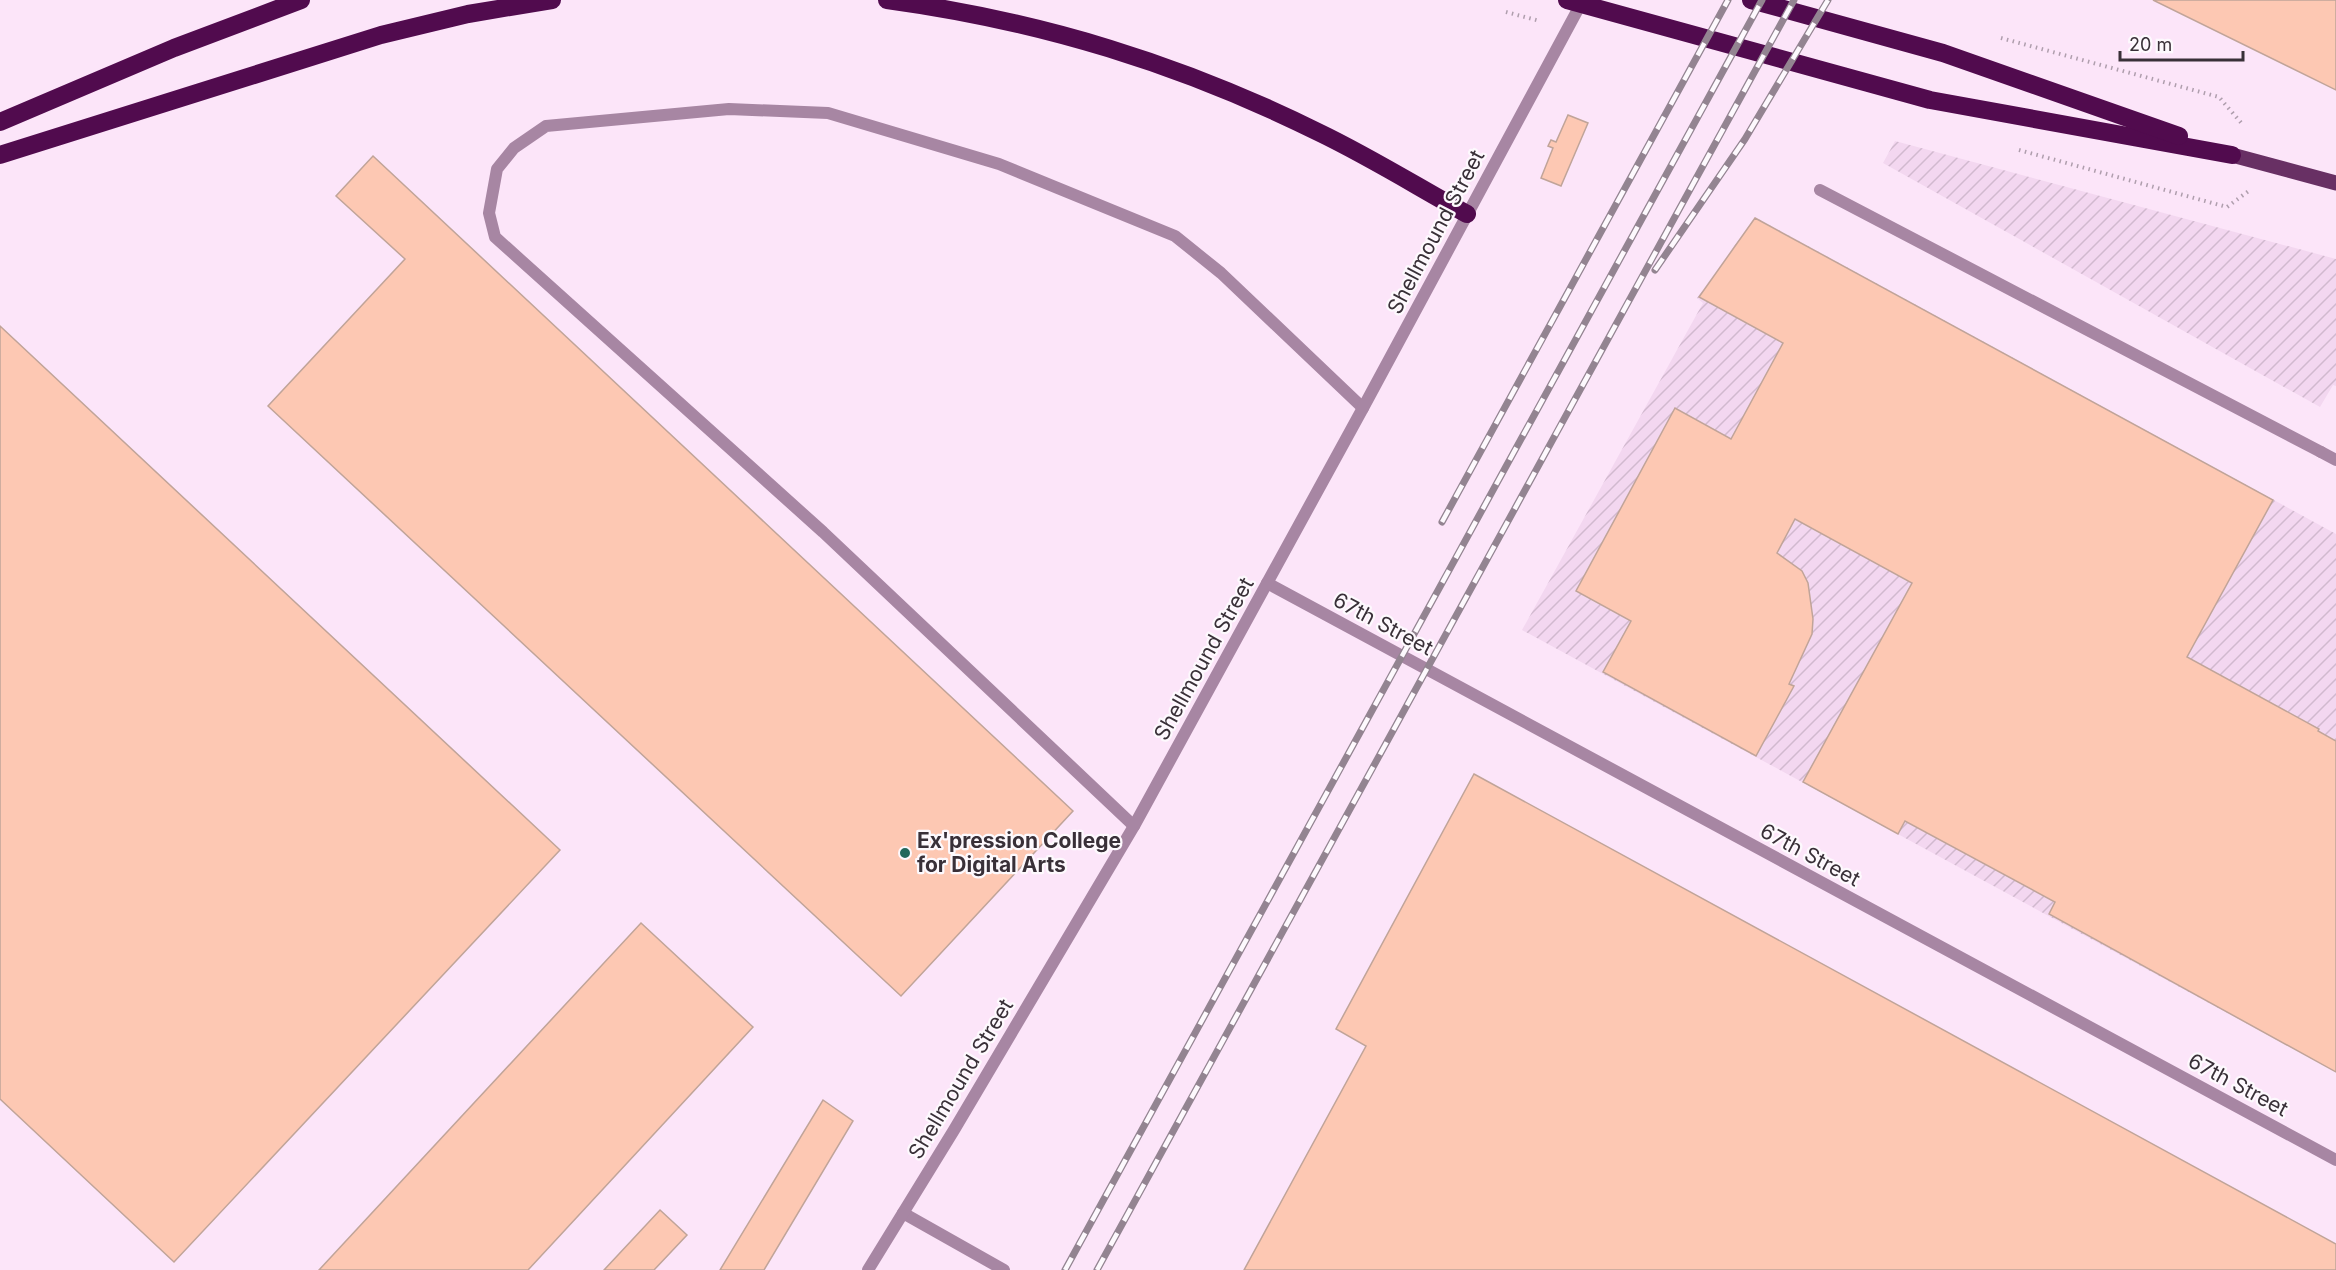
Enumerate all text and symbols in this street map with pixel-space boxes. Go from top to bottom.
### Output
scale bar [2120,24,2243,62]
text: 20 m [2129,34,2172,55]
street label: Shellmound Street [1382,145,1489,318]
street label: Shellmound Street [1148,573,1259,744]
street label: 67th Street [1329,587,1437,660]
street label: 67th Street [1756,818,1864,891]
place label: Ex'pression College for Digital Arts [917,828,1121,877]
marker: Ex'pression College for Digital Arts [898,846,912,860]
street label: Shellmound Street [903,994,1018,1163]
street label: 67th Street [2184,1048,2292,1121]

